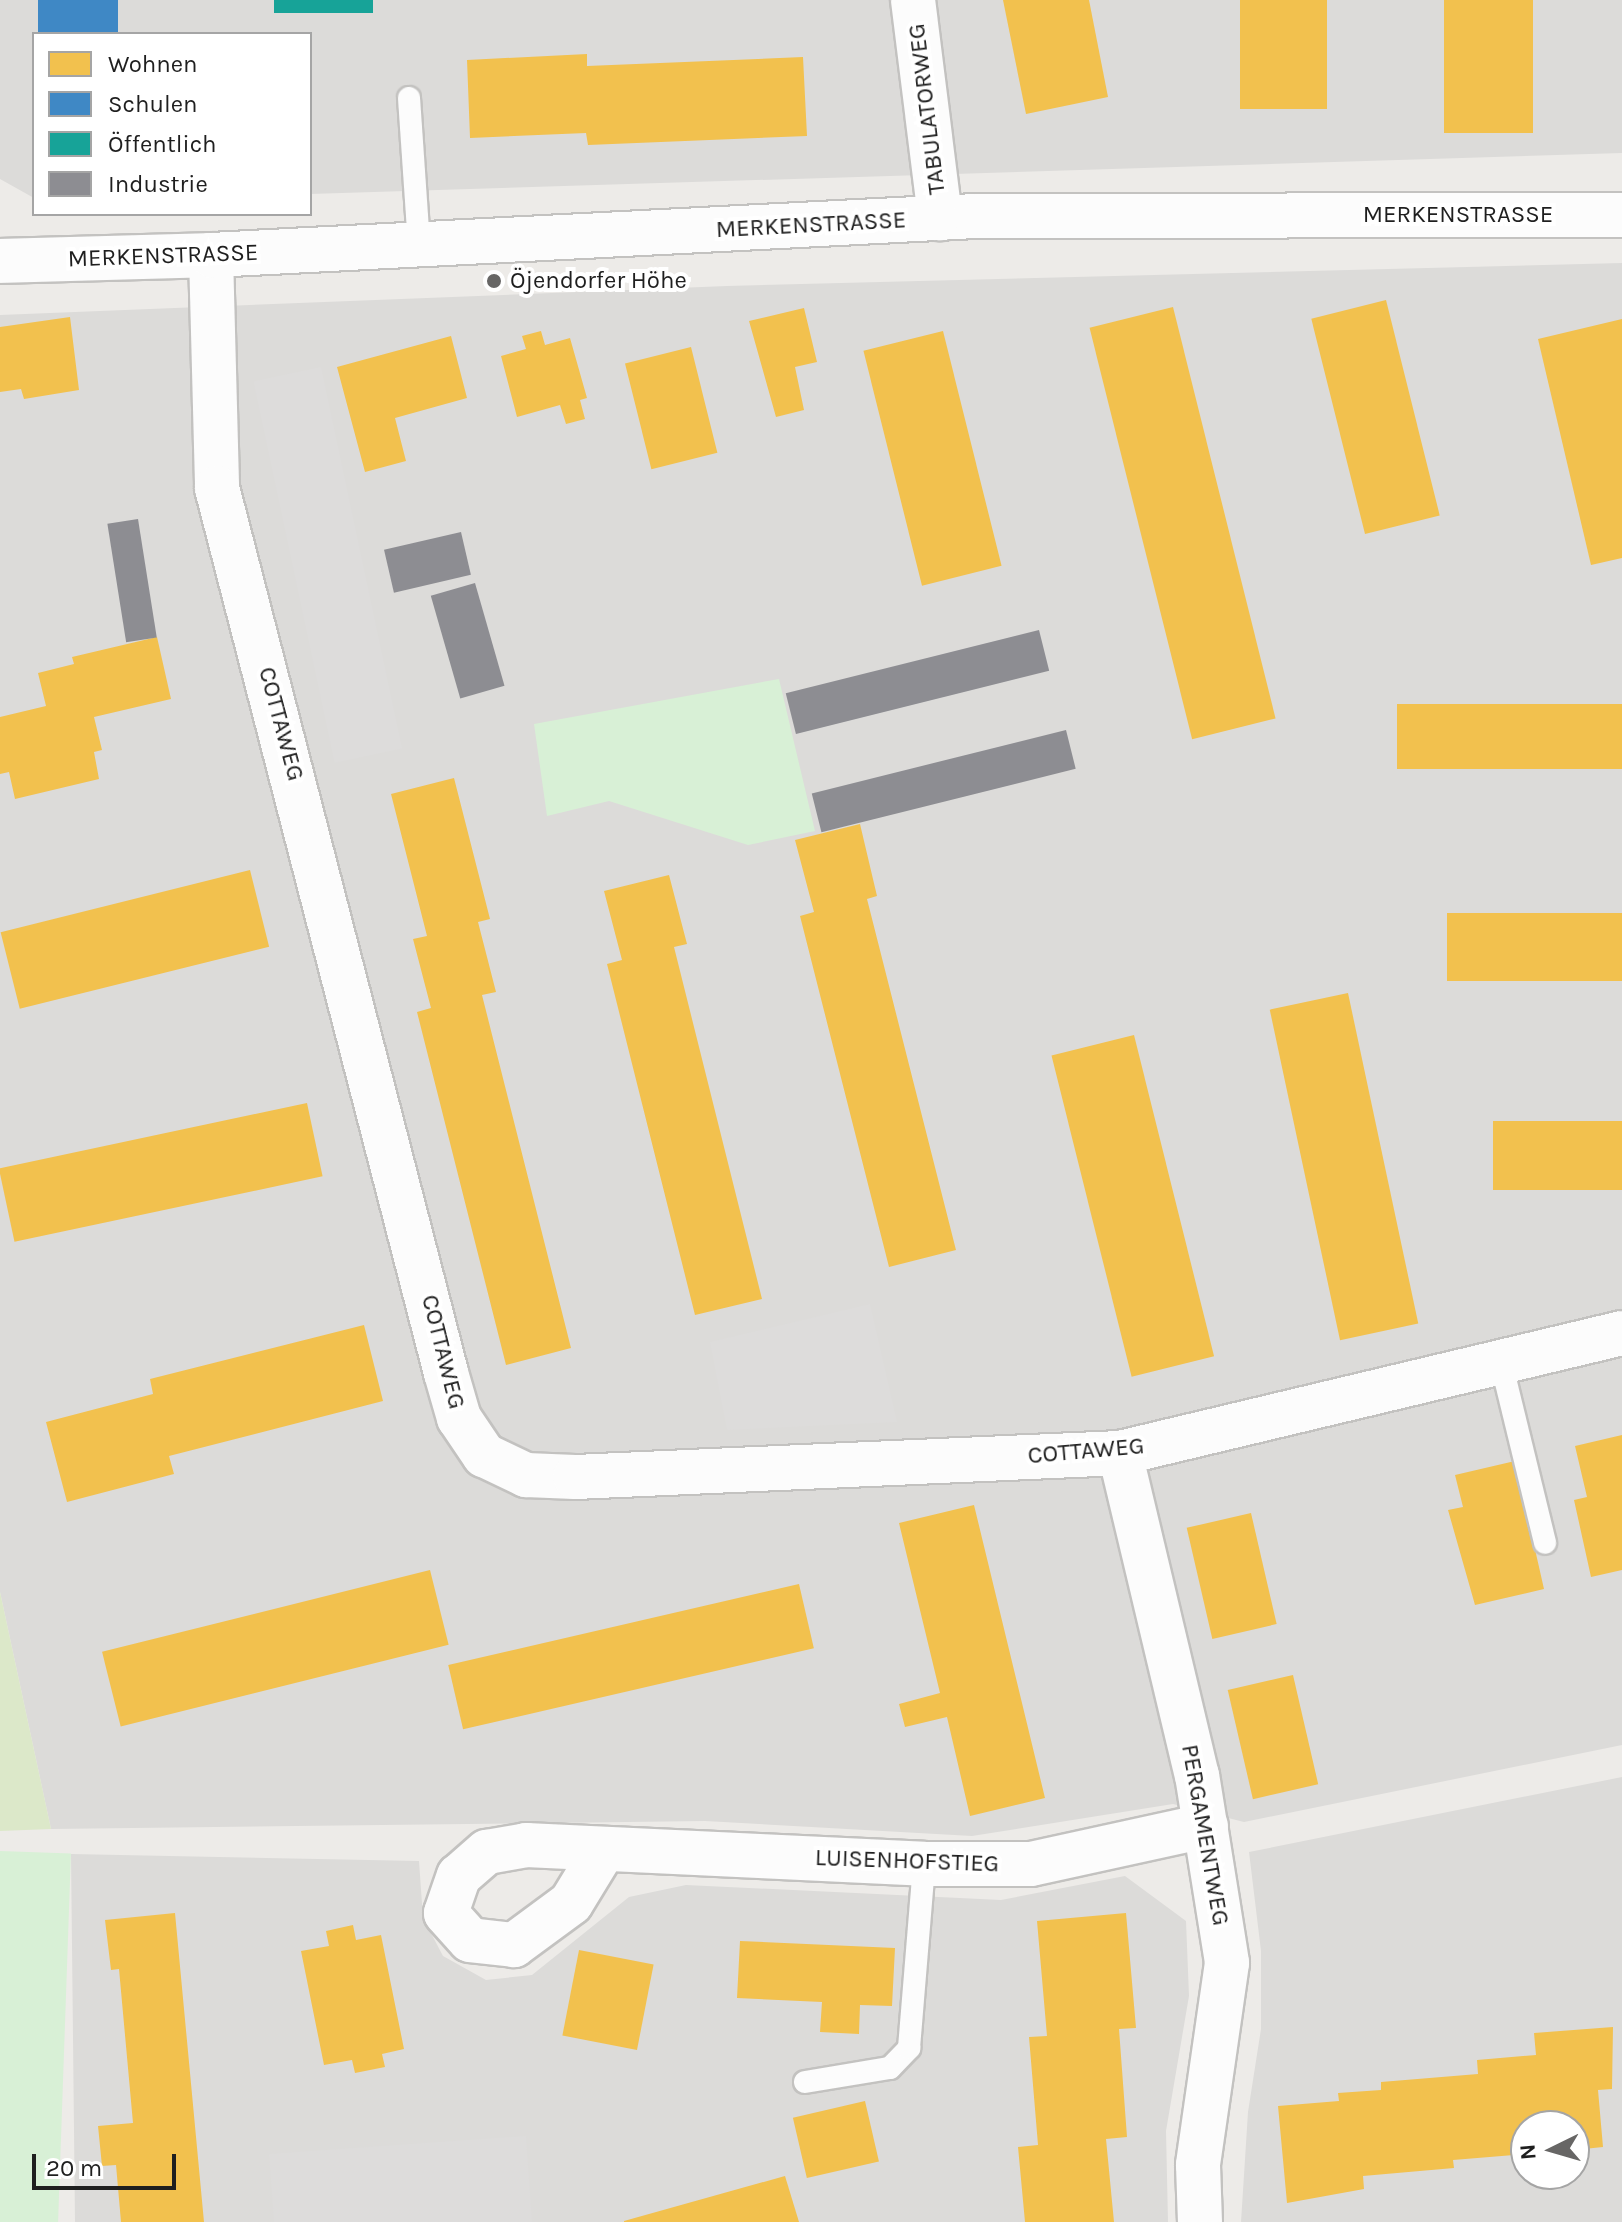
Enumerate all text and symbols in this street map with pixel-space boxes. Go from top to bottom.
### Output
street label: TABULATORWEG [902,22,952,196]
legend [32,32,312,216]
text: Wohnen [108,50,198,78]
text: Schulen [108,90,197,118]
text: Öffentlich [108,130,217,158]
text: Industrie [108,170,208,198]
street label: MERKENSTRASSE [1363,201,1553,229]
street label: MERKENSTRASSE [715,206,907,244]
street label: MERKENSTRASSE [67,238,259,274]
place label: Öjendorfer Höhe [510,267,687,295]
marker: Öjendorfer Höhe [485,272,503,290]
street label: COTTAWEG [252,664,310,784]
street label: COTTAWEG [415,1292,471,1412]
street label: COTTAWEG [1027,1432,1145,1470]
street label: PERGAMENTWEG [1175,1742,1235,1928]
street label: LUISENHOFSTIEG [814,1843,1000,1879]
north arrow [1510,2110,1590,2190]
scale bar [36,2138,180,2188]
text: N [1514,2143,1542,2161]
text: 20 m [46,2154,102,2182]

